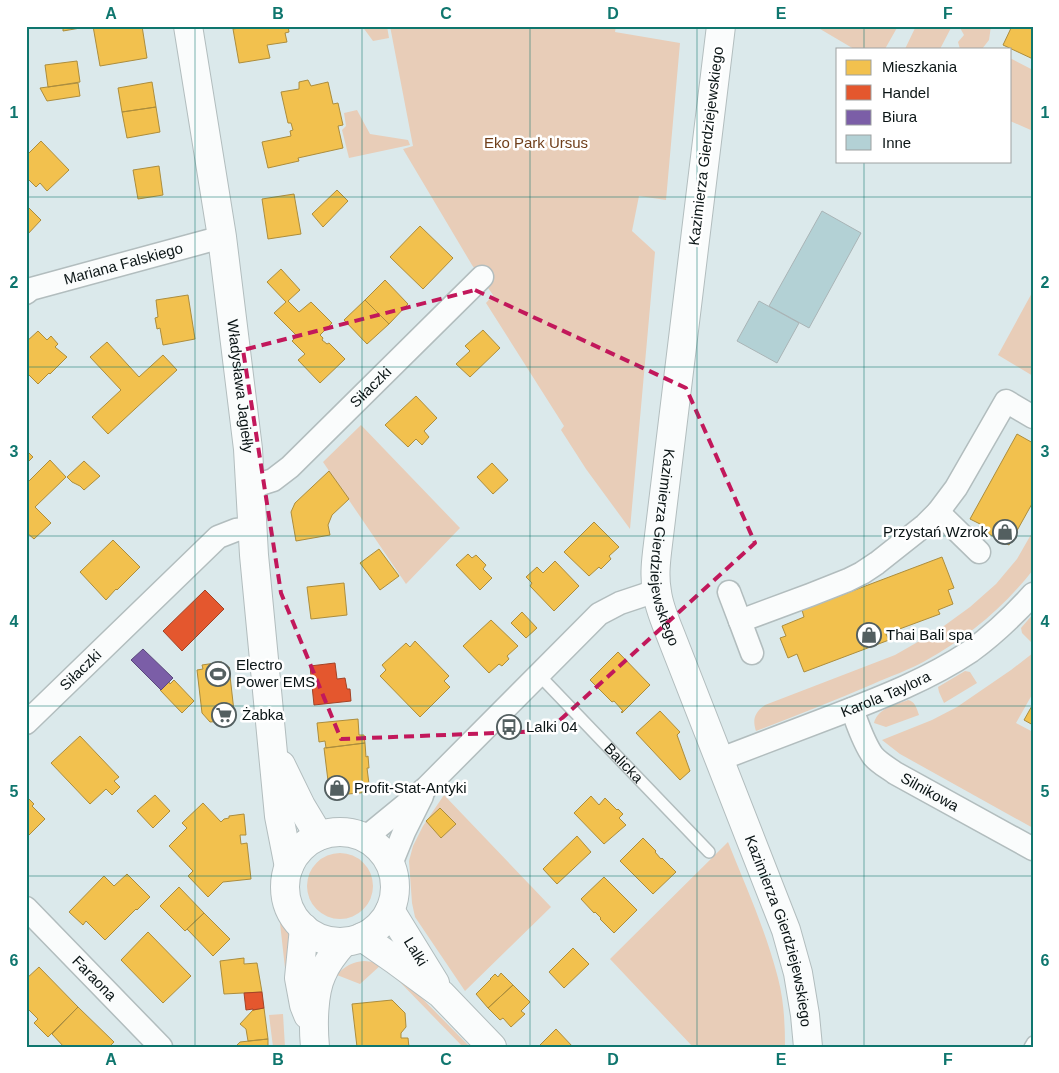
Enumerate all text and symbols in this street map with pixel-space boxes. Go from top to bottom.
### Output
text: A [105,5,117,22]
text: B [272,5,284,22]
text: C [440,5,452,22]
text: D [607,5,619,22]
text: E [776,5,787,22]
text: F [943,5,953,22]
street label: Kazimierza Gierdziejewskiego [685,46,726,246]
legend [836,48,1012,162]
text: Mieszkania [882,58,958,75]
text: Handel [882,84,930,101]
text: 1 [10,104,19,121]
text: 1 [1041,104,1050,121]
text: Biura [882,108,918,125]
park label: Eko Park Ursus [484,134,588,151]
text: Inne [882,134,911,151]
street label: Mariana Falskiego [62,239,185,288]
text: 2 [10,274,19,291]
text: 2 [1041,274,1050,291]
street label: Władysława Jagiełły [224,318,257,454]
street label: Siłaczki [346,363,394,411]
text: 3 [10,443,19,460]
text: 3 [1041,443,1050,460]
street label: Kazimierza Gierdziejewskiego [647,448,683,648]
shop icon: Przystań Wzrok [992,519,1018,545]
place label: Przystań Wzrok [883,523,988,540]
text: 4 [10,613,19,630]
text: 4 [1041,613,1050,630]
shop icon: Thai Bali spa [856,622,882,648]
place label: Thai Bali spa [886,626,973,643]
street label: Siłaczki [56,646,104,694]
place label: Electro Power EMS [236,656,315,690]
sports icon: Electro Power EMS [205,661,231,687]
street label: Karola Taylora [838,667,934,720]
supermarket icon: Żabka [211,702,237,728]
place label: Żabka [242,706,284,723]
bus stop icon: Lalki 04 [496,714,522,740]
place label: Lalki 04 [526,718,578,735]
street label: Balicka [601,739,647,786]
street label: Silnikowa [898,769,962,815]
shop icon: Profit-Stat-Antyki [324,775,350,801]
place label: Profit-Stat-Antyki [354,779,467,796]
text: 5 [10,783,19,800]
text: 5 [1041,783,1050,800]
street label: Kazimierza Gierdziejewskiego [742,833,815,1028]
street label: Lalki [401,934,431,969]
text: 6 [10,952,19,969]
street label: Faraona [69,952,121,1004]
text: 6 [1041,952,1050,969]
text: A [105,1051,117,1068]
text: B [272,1051,284,1068]
text: C [440,1051,452,1068]
text: D [607,1051,619,1068]
text: E [776,1051,787,1068]
text: F [943,1051,953,1068]

